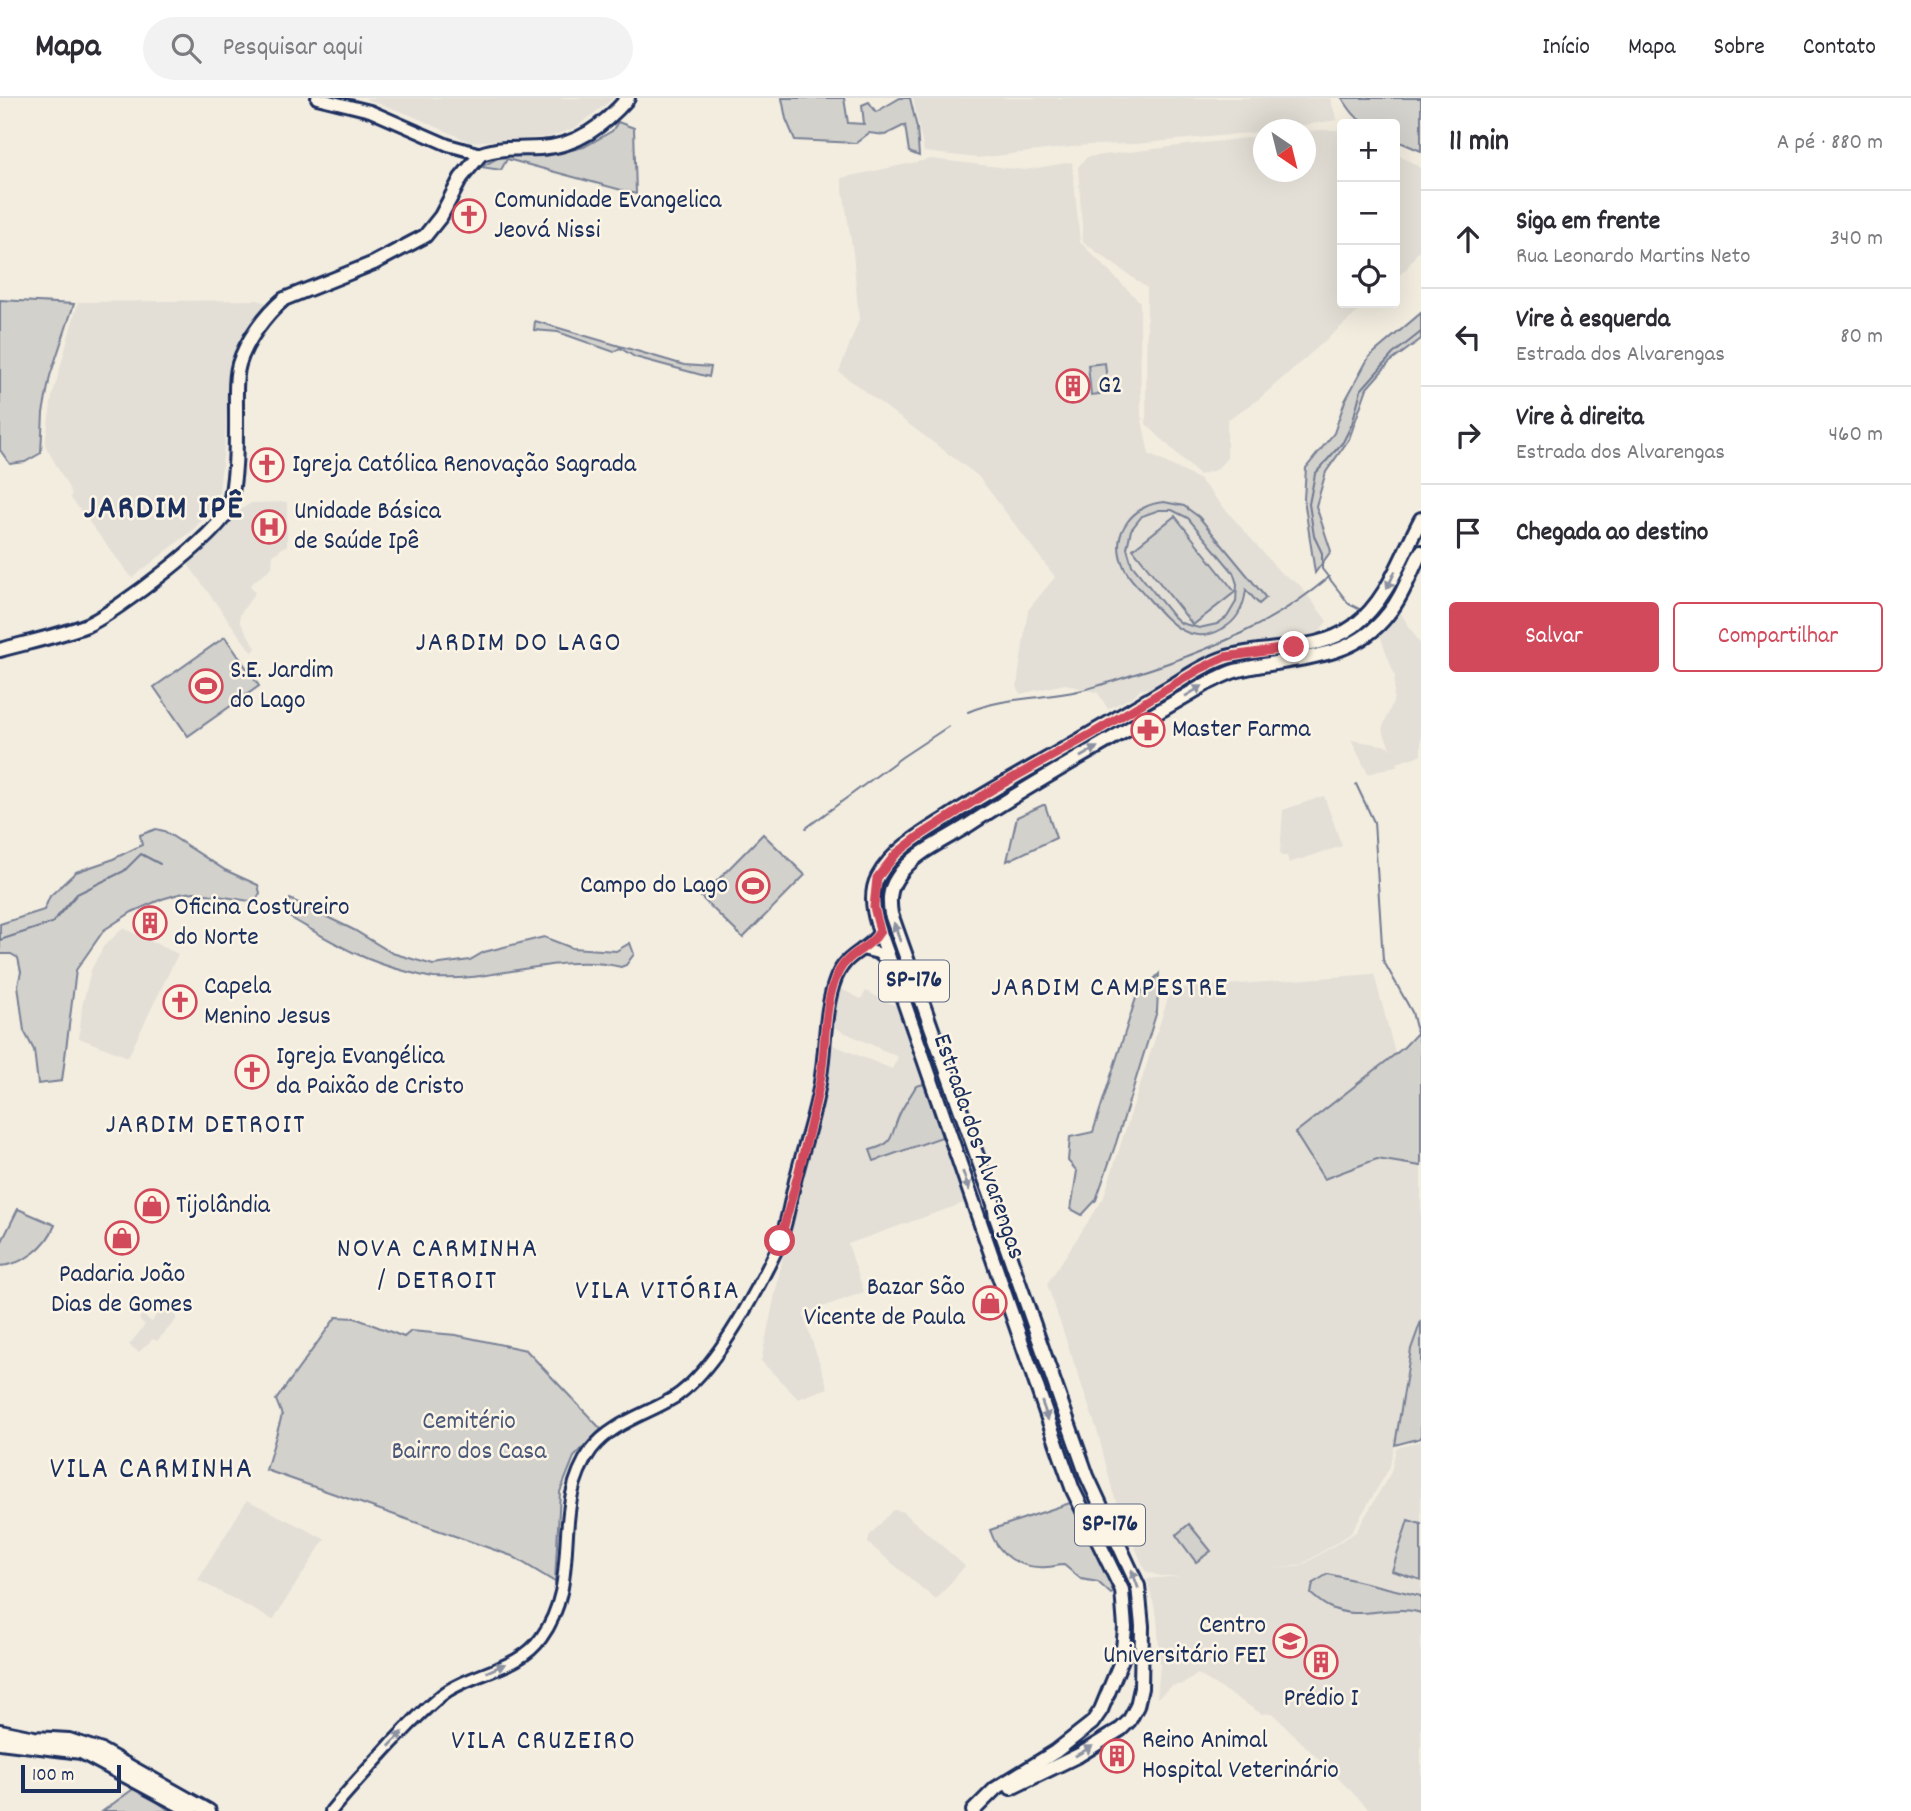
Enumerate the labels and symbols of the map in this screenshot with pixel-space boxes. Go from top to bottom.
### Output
north arrow [1253,119,1316,182]
place label: Comunidade Evangelica Jeová Nissi [494,183,722,250]
church icon: Comunidade Evangelica Jeová Nissi [450,197,488,235]
building icon: G2 [1054,367,1092,405]
place label: G2 [1098,368,1123,405]
church icon: Igreja Católica Renovação Sagrada [248,446,286,484]
place label: Igreja Católica Renovação Sagrada [292,447,637,484]
district label: JARDIM IPÊ [84,487,244,534]
place label: Unidade Básica de Saúde Ipê [294,494,442,561]
hospital icon: Unidade Básica de Saúde Ipê [250,508,288,546]
one-way arrow [1385,570,1397,590]
district label: JARDIM DO LAGO [416,625,622,665]
route end [1278,631,1309,662]
place label: S.E. Jardim do Lago [230,653,334,720]
sports icon: S.E. Jardim do Lago [187,667,225,705]
one-way arrow [1185,685,1204,697]
pharmacy icon: Master Farma [1129,711,1167,749]
place label: Master Farma [1172,712,1311,749]
one-way arrow [1079,746,1098,758]
sports icon: Campo do Lago [734,867,772,905]
place label: Campo do Lago [580,868,728,905]
place label: Oficina Costureiro do Norte [174,890,350,957]
building icon: Oficina Costureiro do Norte [131,904,169,942]
one-way arrow [891,921,902,942]
road number: SP-176 [879,960,949,1001]
place label: Capela Menino Jesus [204,969,331,1036]
district label: JARDIM CAMPESTRE [991,970,1229,1010]
church icon: Capela Menino Jesus [161,983,199,1021]
street label: Estrada dos Alvarengas [922,1029,1034,1265]
place label: Igreja Evangélica da Paixão de Cristo [276,1039,464,1106]
church icon: Igreja Evangélica da Paixão de Cristo [233,1053,271,1091]
district label: JARDIM DETROIT [105,1107,307,1147]
one-way arrow [961,1170,972,1191]
shop icon: Tijolândia [133,1187,171,1225]
place label: Tijolândia [176,1188,271,1225]
shop icon: Padaria João Dias de Gomes [103,1219,141,1257]
route start [764,1225,795,1256]
district label: NOVA CARMINHA / DETROIT [337,1231,539,1303]
place label: Padaria João Dias de Gomes [51,1257,193,1324]
place label: Bazar São Vicente de Paula [804,1270,966,1337]
district label: VILA VITÓRIA [575,1273,741,1313]
shop icon: Bazar São Vicente de Paula [971,1284,1009,1322]
one-way arrow [1040,1401,1051,1422]
park label: Cemitério Bairro dos Casa [392,1404,547,1471]
district label: VILA CARMINHA [50,1450,254,1493]
road number: SP-176 [1075,1504,1145,1546]
one-way arrow [1129,1569,1140,1590]
place label: Centro Universitário FEI [1103,1608,1266,1675]
school or university icon: Centro Universitário FEI [1271,1622,1309,1660]
building icon: Prédio I [1302,1643,1340,1681]
one-way arrow [485,1662,506,1673]
place label: Prédio I [1283,1681,1359,1718]
district label: VILA CRUZEIRO [451,1723,637,1763]
place label: Reino Animal Hospital Veterinário [1142,1723,1339,1790]
one-way arrow [388,1731,404,1748]
building icon: Reino Animal Hospital Veterinário [1098,1737,1136,1775]
one-way arrow [1075,1745,1094,1758]
scale bar [21,1762,121,1794]

